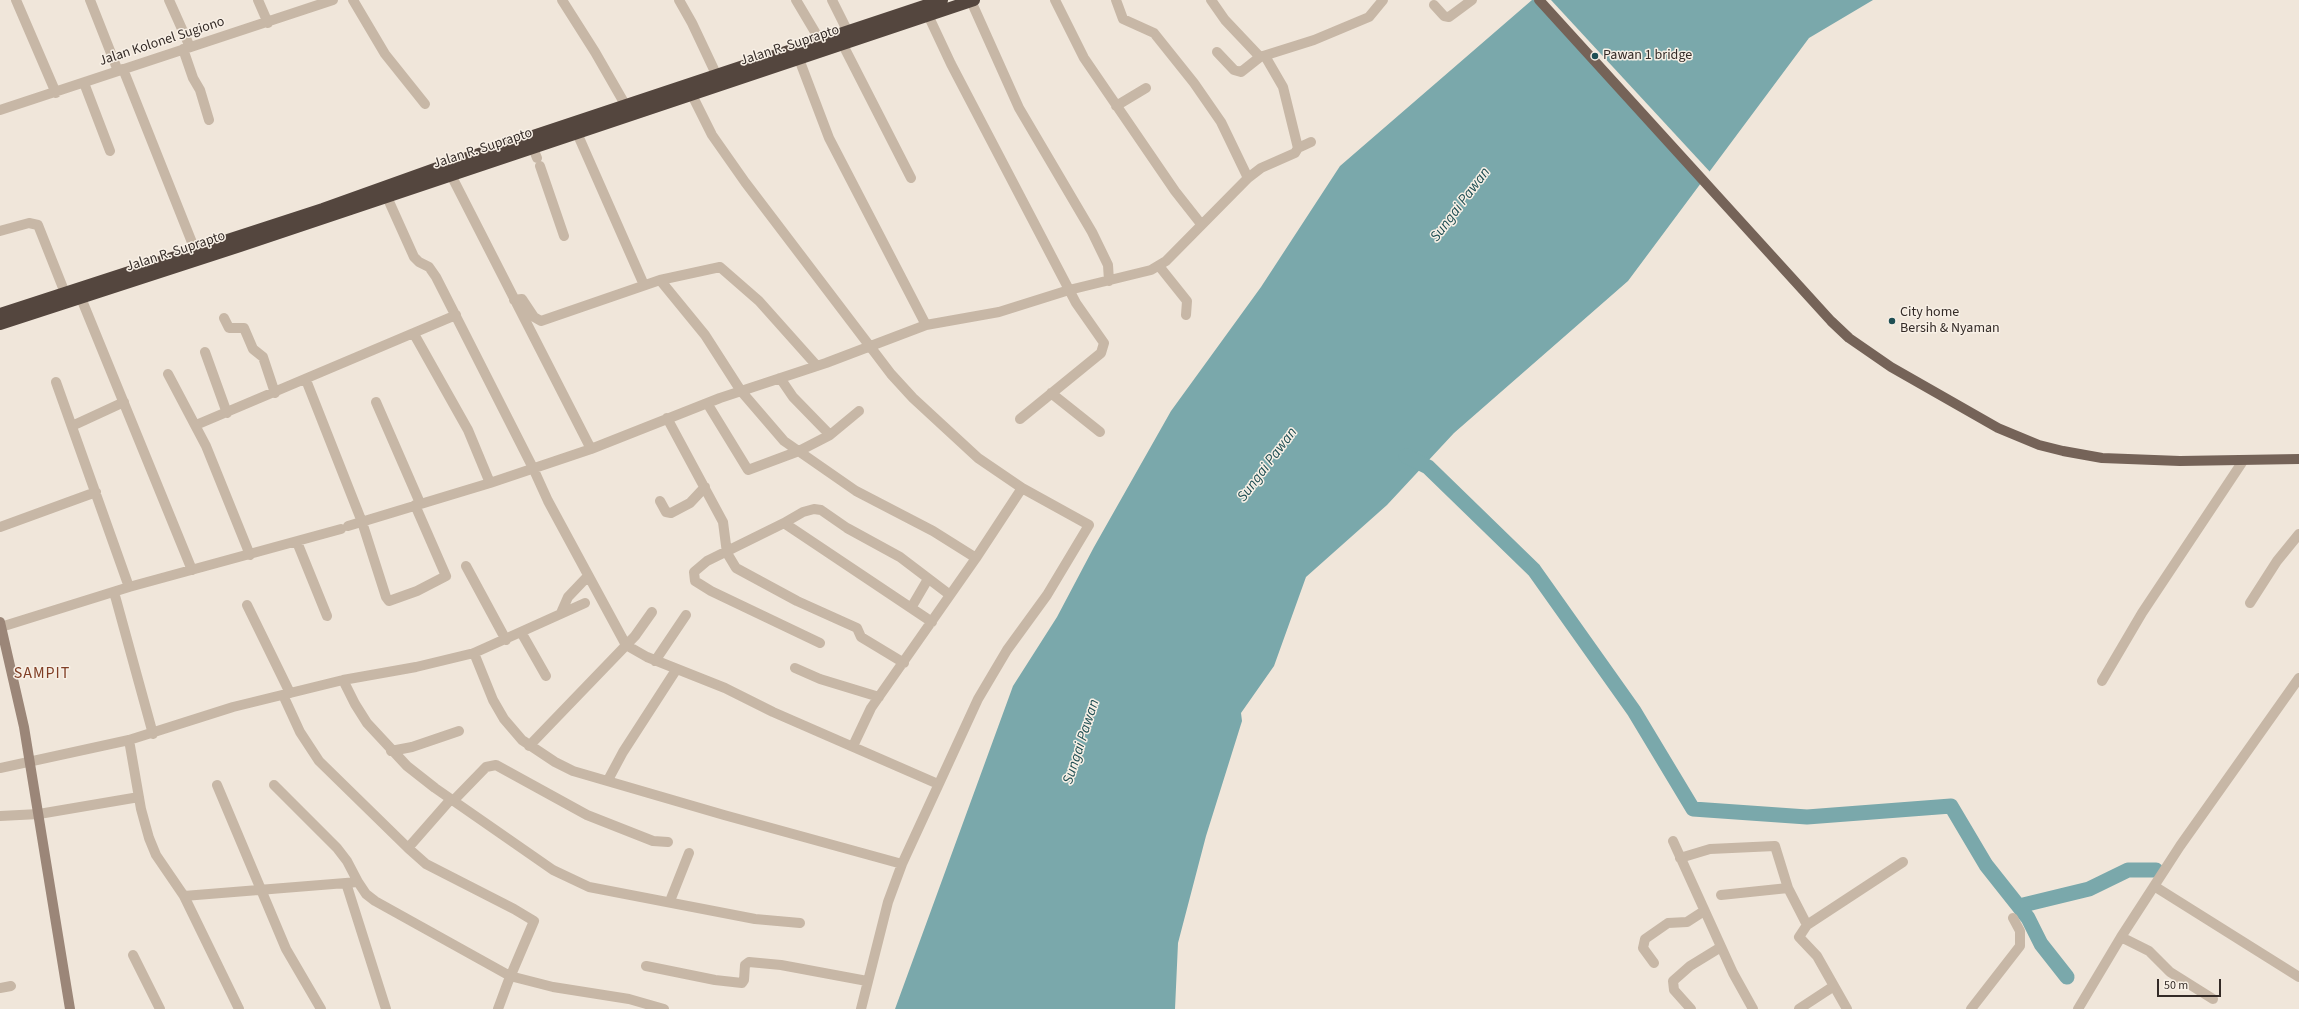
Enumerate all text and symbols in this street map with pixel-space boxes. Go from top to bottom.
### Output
street label: Jalan Kolonel Sugiono [97,14,227,70]
street label: Jalan R. Suprapto [738,22,842,70]
place label: Pawan 1 bridge [1603,48,1692,64]
marker: Pawan 1 bridge [1590,51,1600,61]
street label: Jalan R. Suprapto [431,125,535,173]
water label: Sungai Pawan [1427,164,1495,246]
street label: Jalan R. Suprapto [124,228,228,276]
place label: City home Bersih & Nyaman [1900,305,2000,338]
marker: City home Bersih & Nyaman [1887,316,1897,326]
water label: Sungai Pawan [1234,424,1302,506]
district label: SAMPIT [14,664,70,684]
water label: Sungai Pawan [1060,697,1104,787]
scale bar [2159,971,2223,997]
text: 50 m [2164,977,2188,994]

